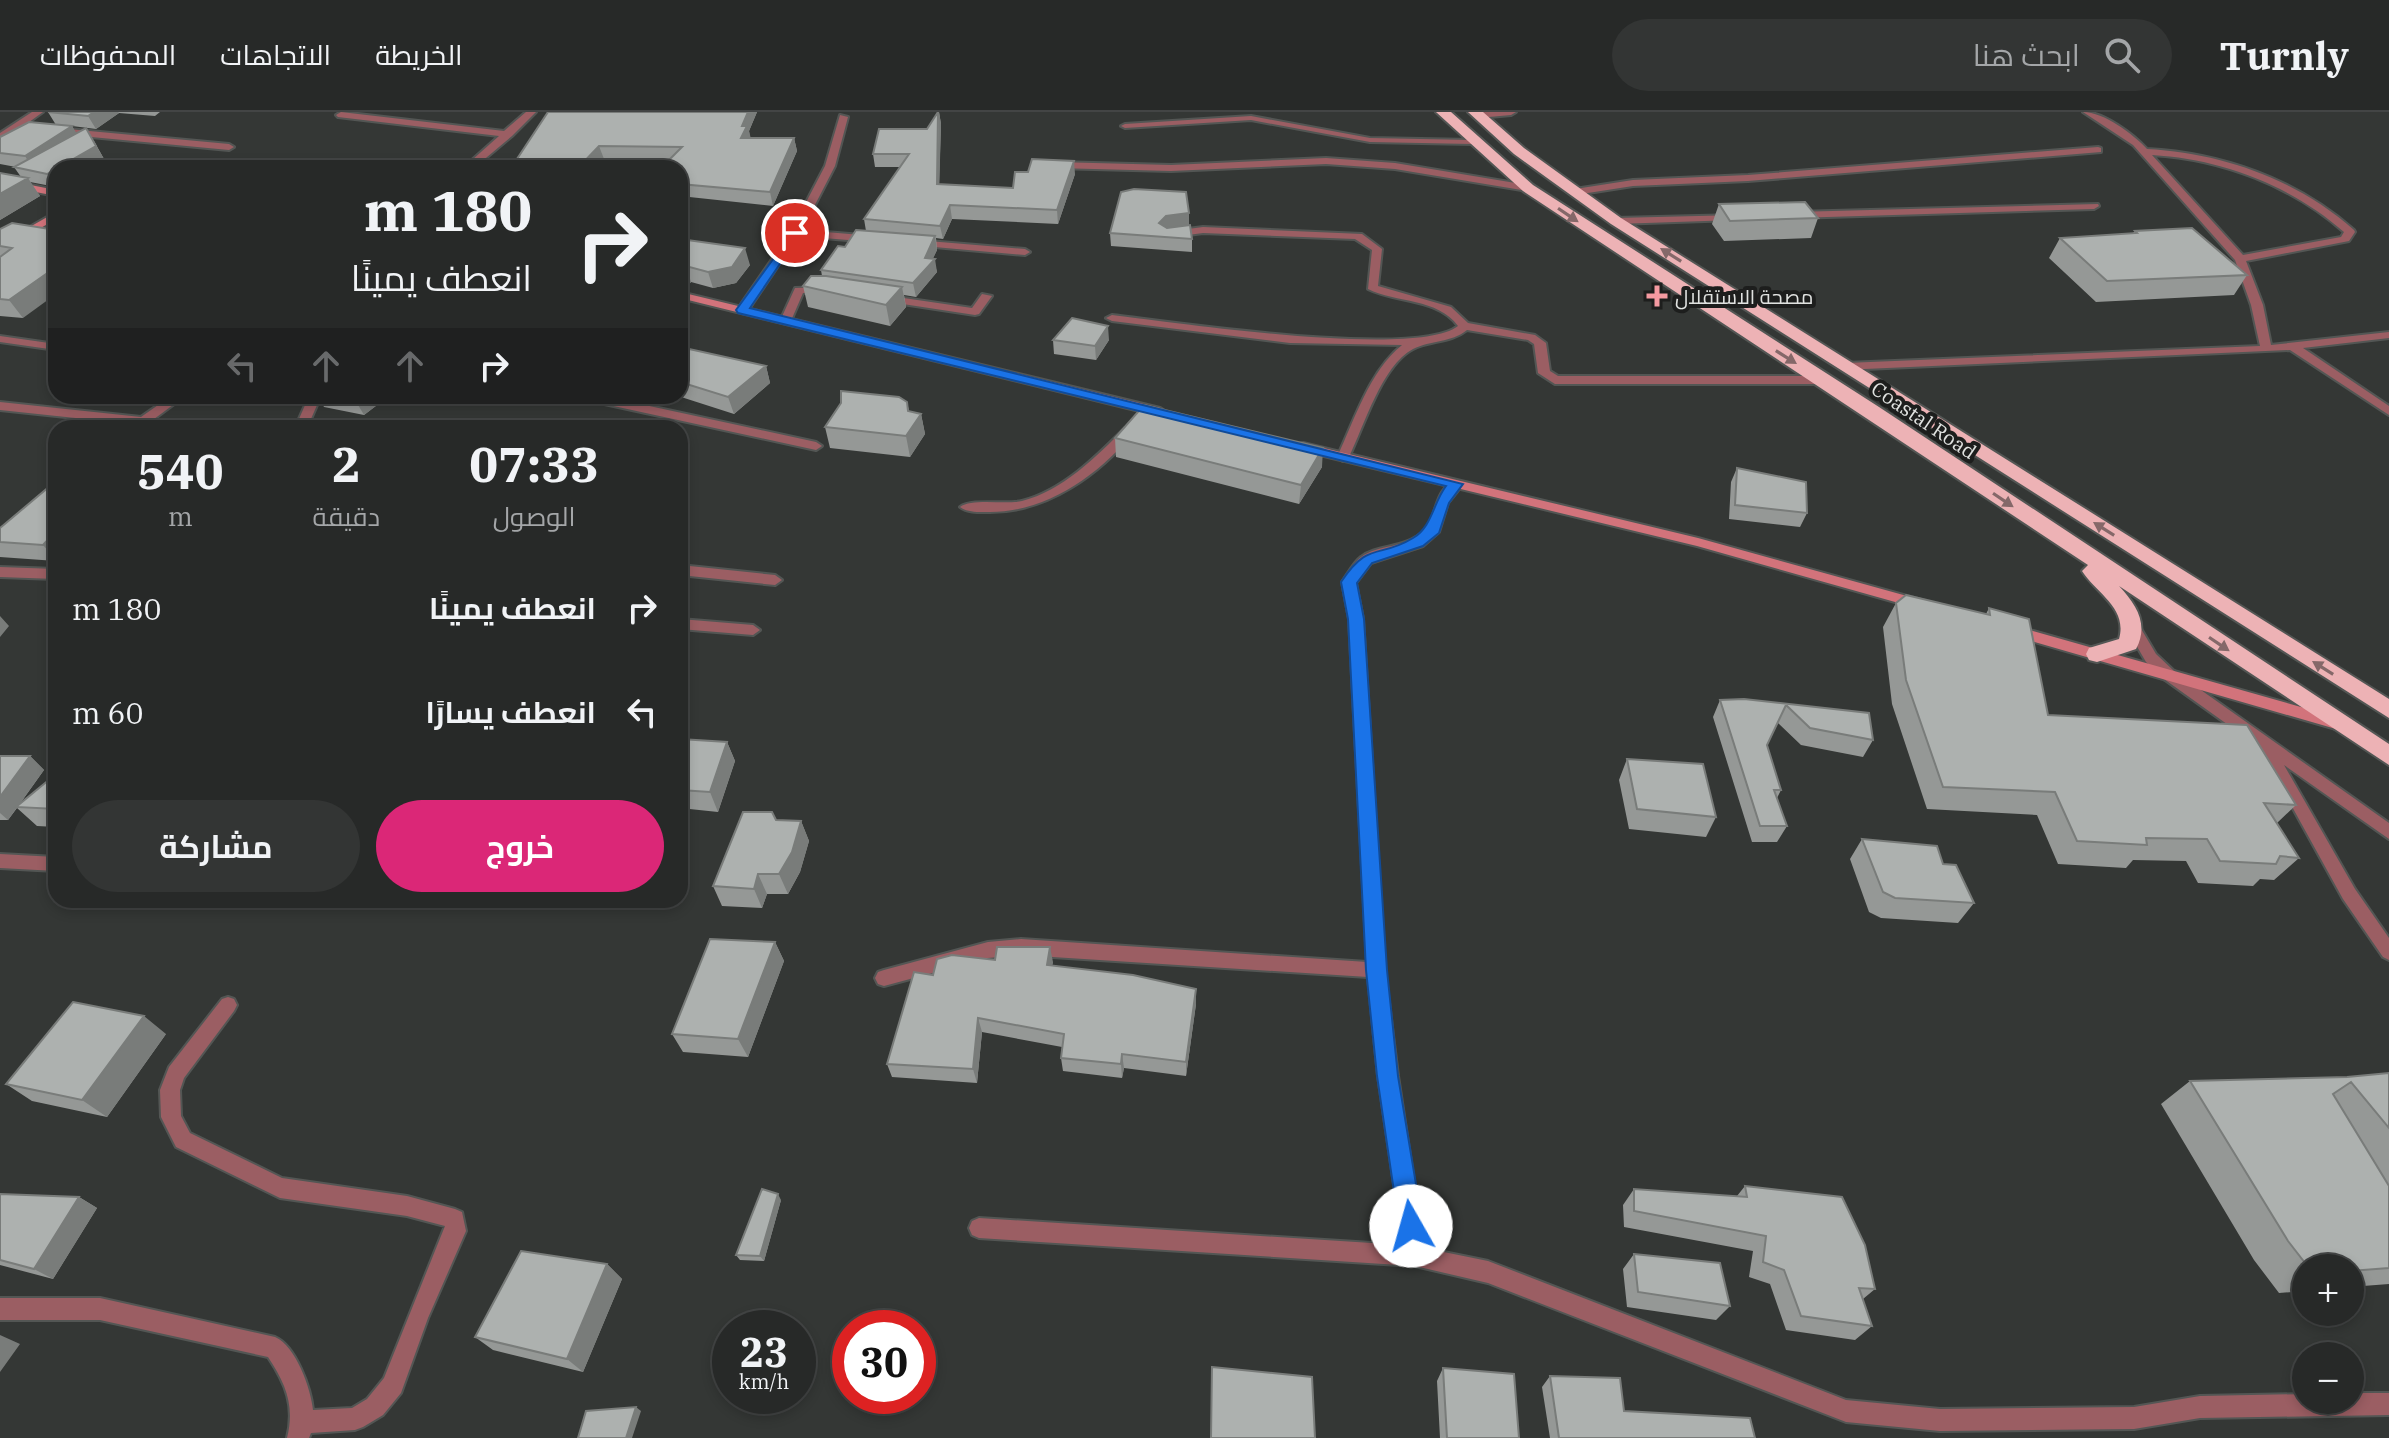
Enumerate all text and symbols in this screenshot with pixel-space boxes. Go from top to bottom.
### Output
search box [1612,19,2172,91]
text: Turnly [2220,31,2349,80]
icon: search [2100,33,2144,77]
text: ابحث هنا [1973,35,2080,74]
text: المحفوظات [40,36,176,73]
text: الاتجاهات [220,36,331,73]
text: الخريطة [375,36,463,73]
text: 180 m [364,174,532,246]
icon: right [560,192,664,296]
pin [761,199,829,267]
one-way arrow [1557,207,1578,222]
icon: arrive [773,211,817,255]
one-way arrow [1660,249,1682,263]
text: انعطف يمينًا [351,254,532,301]
place label: مصحة الاستقلال [1675,283,1813,310]
marker: مصحة الاستقلال [1646,285,1668,307]
icon: left [220,344,264,388]
icon: ahead [304,344,348,388]
icon: ahead [388,344,432,388]
icon: right [472,344,516,388]
one-way arrow [1775,349,1796,364]
street label: Coastal Road [1866,375,1982,465]
text: 2 [332,433,361,495]
text: 07:33 [469,433,599,495]
text: 540 [137,440,223,502]
one-way arrow [1992,492,2013,507]
text: m [168,499,193,533]
text: دقيقة [313,499,380,533]
text: الوصول [493,499,576,533]
one-way arrow [2093,521,2114,536]
icon: right [620,586,664,630]
text: انعطف يمينًا [429,588,596,627]
text: 180 m [72,589,162,628]
one-way arrow [2208,636,2229,651]
one-way arrow [2312,661,2334,675]
icon: left [620,690,664,734]
text: انعطف يسارًا [425,692,596,731]
text: 60 m [72,693,144,732]
button: مشاركة [72,800,360,892]
button: خروج [376,800,664,892]
position arrow [1369,1184,1453,1268]
map controls [2292,1254,2364,1414]
button: + [2292,1254,2364,1326]
speed limit sign: 30 [832,1310,936,1414]
text: 23 [740,1326,788,1378]
button: − [2292,1342,2364,1414]
text: km/h [739,1368,789,1395]

